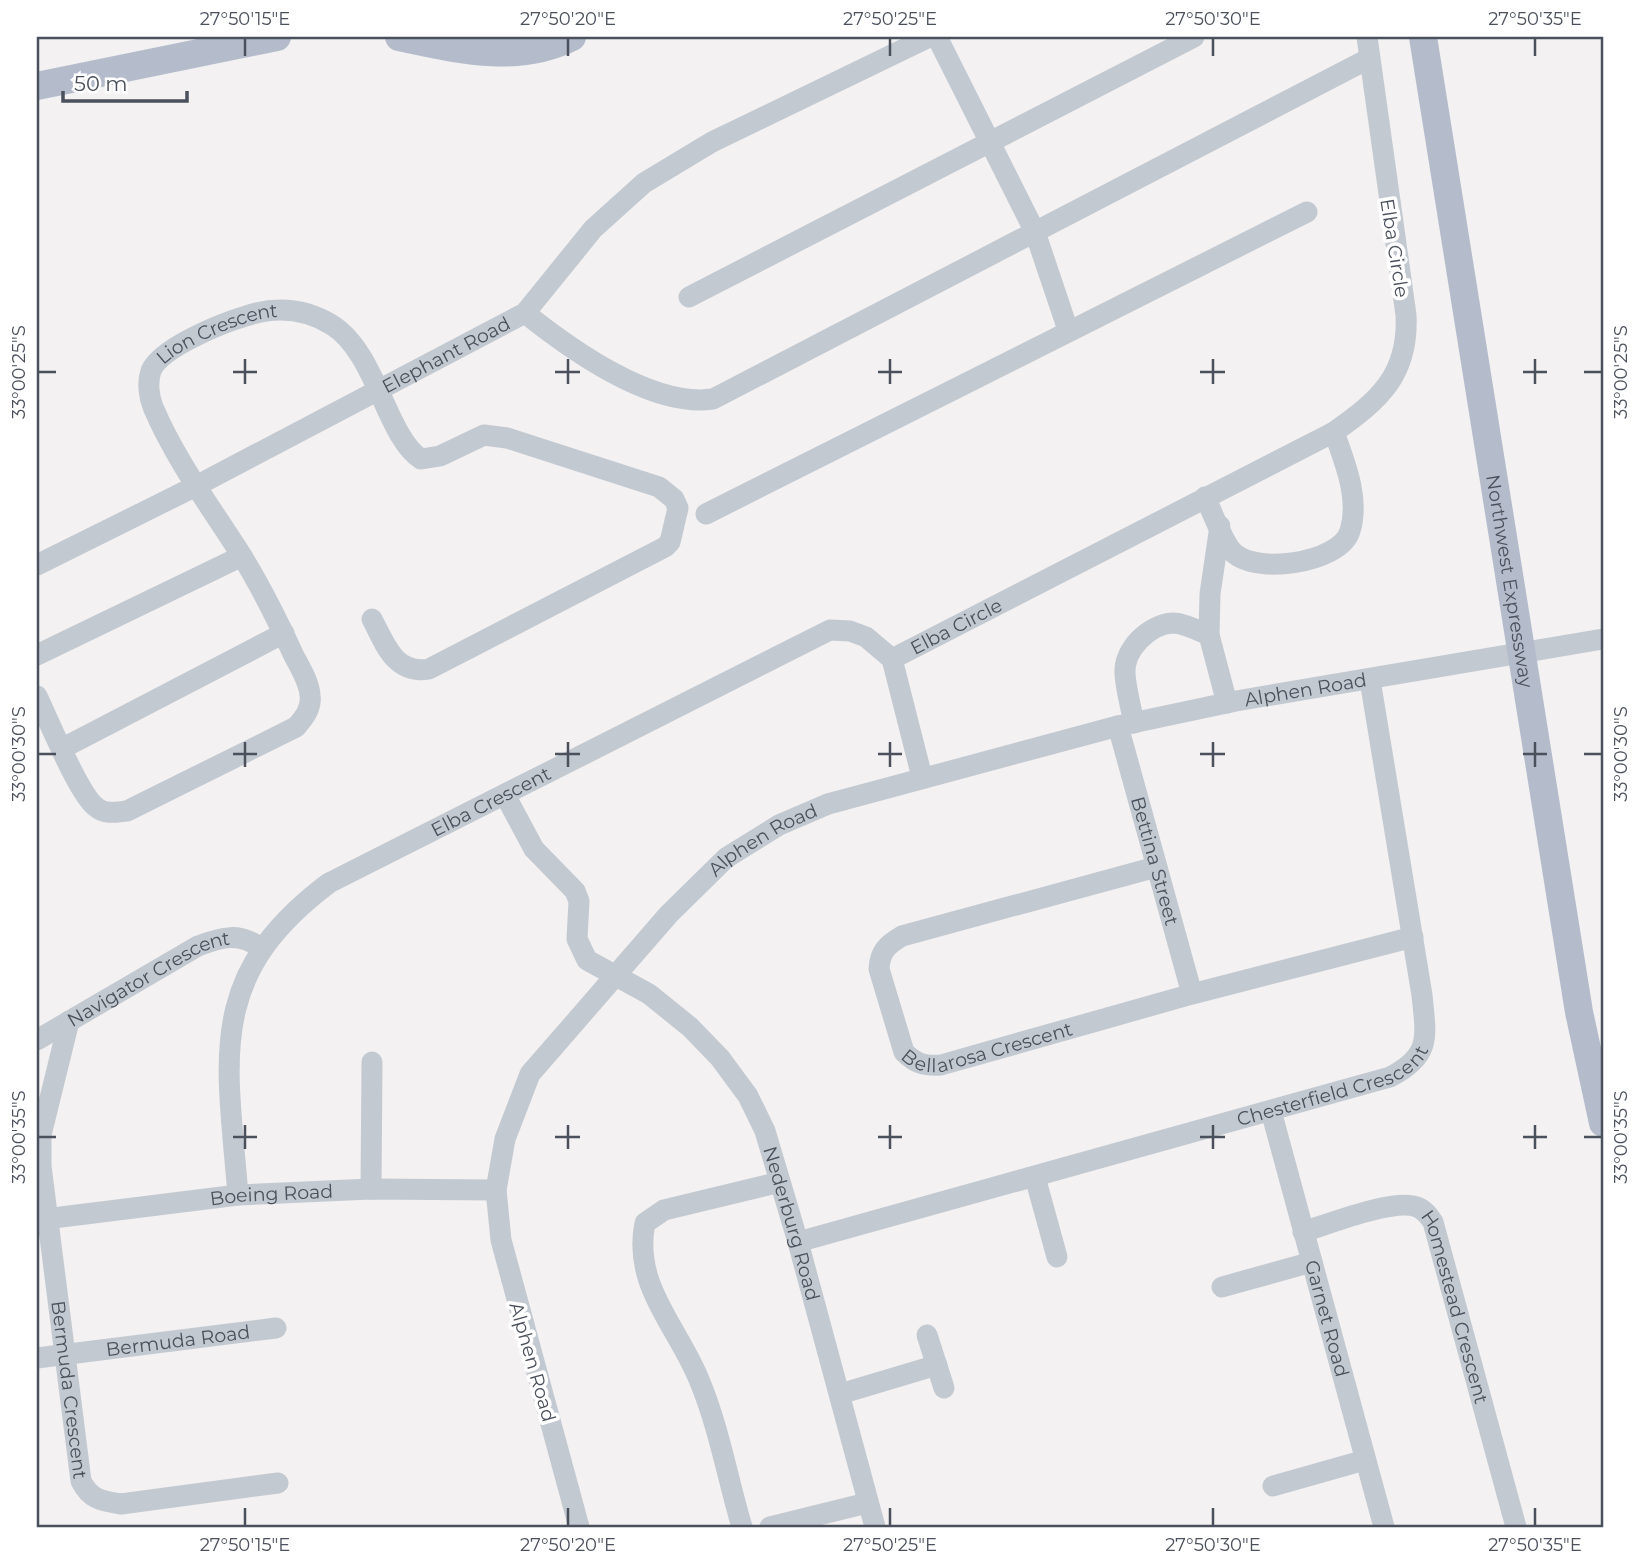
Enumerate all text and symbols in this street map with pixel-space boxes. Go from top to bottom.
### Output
text: 27°50'15"E [200,8,290,30]
text: 27°50'20"E [520,8,616,30]
text: 27°50'25"E [843,8,937,30]
text: 27°50'30"E [1165,8,1261,30]
text: 27°50'35"E [1488,8,1582,30]
scale bar [63,60,187,104]
text: 50 m [74,71,128,96]
street label: Elba Circle [1375,197,1414,299]
street label: Lion Crescent [152,299,279,369]
street label: Elephant Road [378,312,514,398]
text: 33°00'25"S [8,325,30,419]
text: 33°00'25"S [1610,325,1632,419]
street label: Northwest Expressway [1481,473,1538,690]
street label: Elba Circle [907,593,1006,660]
street label: Alphen Road [1243,668,1368,711]
text: 33°00'30"S [8,706,30,802]
text: 33°00'30"S [1610,706,1632,802]
street label: Elba Crescent [427,762,555,842]
street label: Bettina Street [1126,794,1184,928]
street label: Alphen Road [704,799,821,881]
street label: Navigator Crescent [63,927,231,1032]
street label: Bellarosa Crescent [897,1017,1075,1078]
street label: Chesterfield Crescent [1234,1042,1434,1131]
text: 33°00'35"S [8,1090,30,1184]
text: 33°00'35"S [1610,1090,1632,1184]
street label: Nederburg Road [758,1144,824,1303]
street label: Boeing Road [209,1180,334,1210]
street label: Homestead Crescent [1416,1205,1493,1407]
street label: Garnet Road [1300,1258,1354,1380]
street label: Bermuda Crescent [46,1299,92,1481]
street label: Alphen Road [504,1300,561,1425]
street label: Bermuda Road [105,1320,251,1361]
text: 27°50'15"E [200,1534,290,1556]
text: 27°50'20"E [520,1534,616,1556]
text: 27°50'25"E [843,1534,937,1556]
text: 27°50'30"E [1165,1534,1261,1556]
text: 27°50'35"E [1488,1534,1582,1556]

